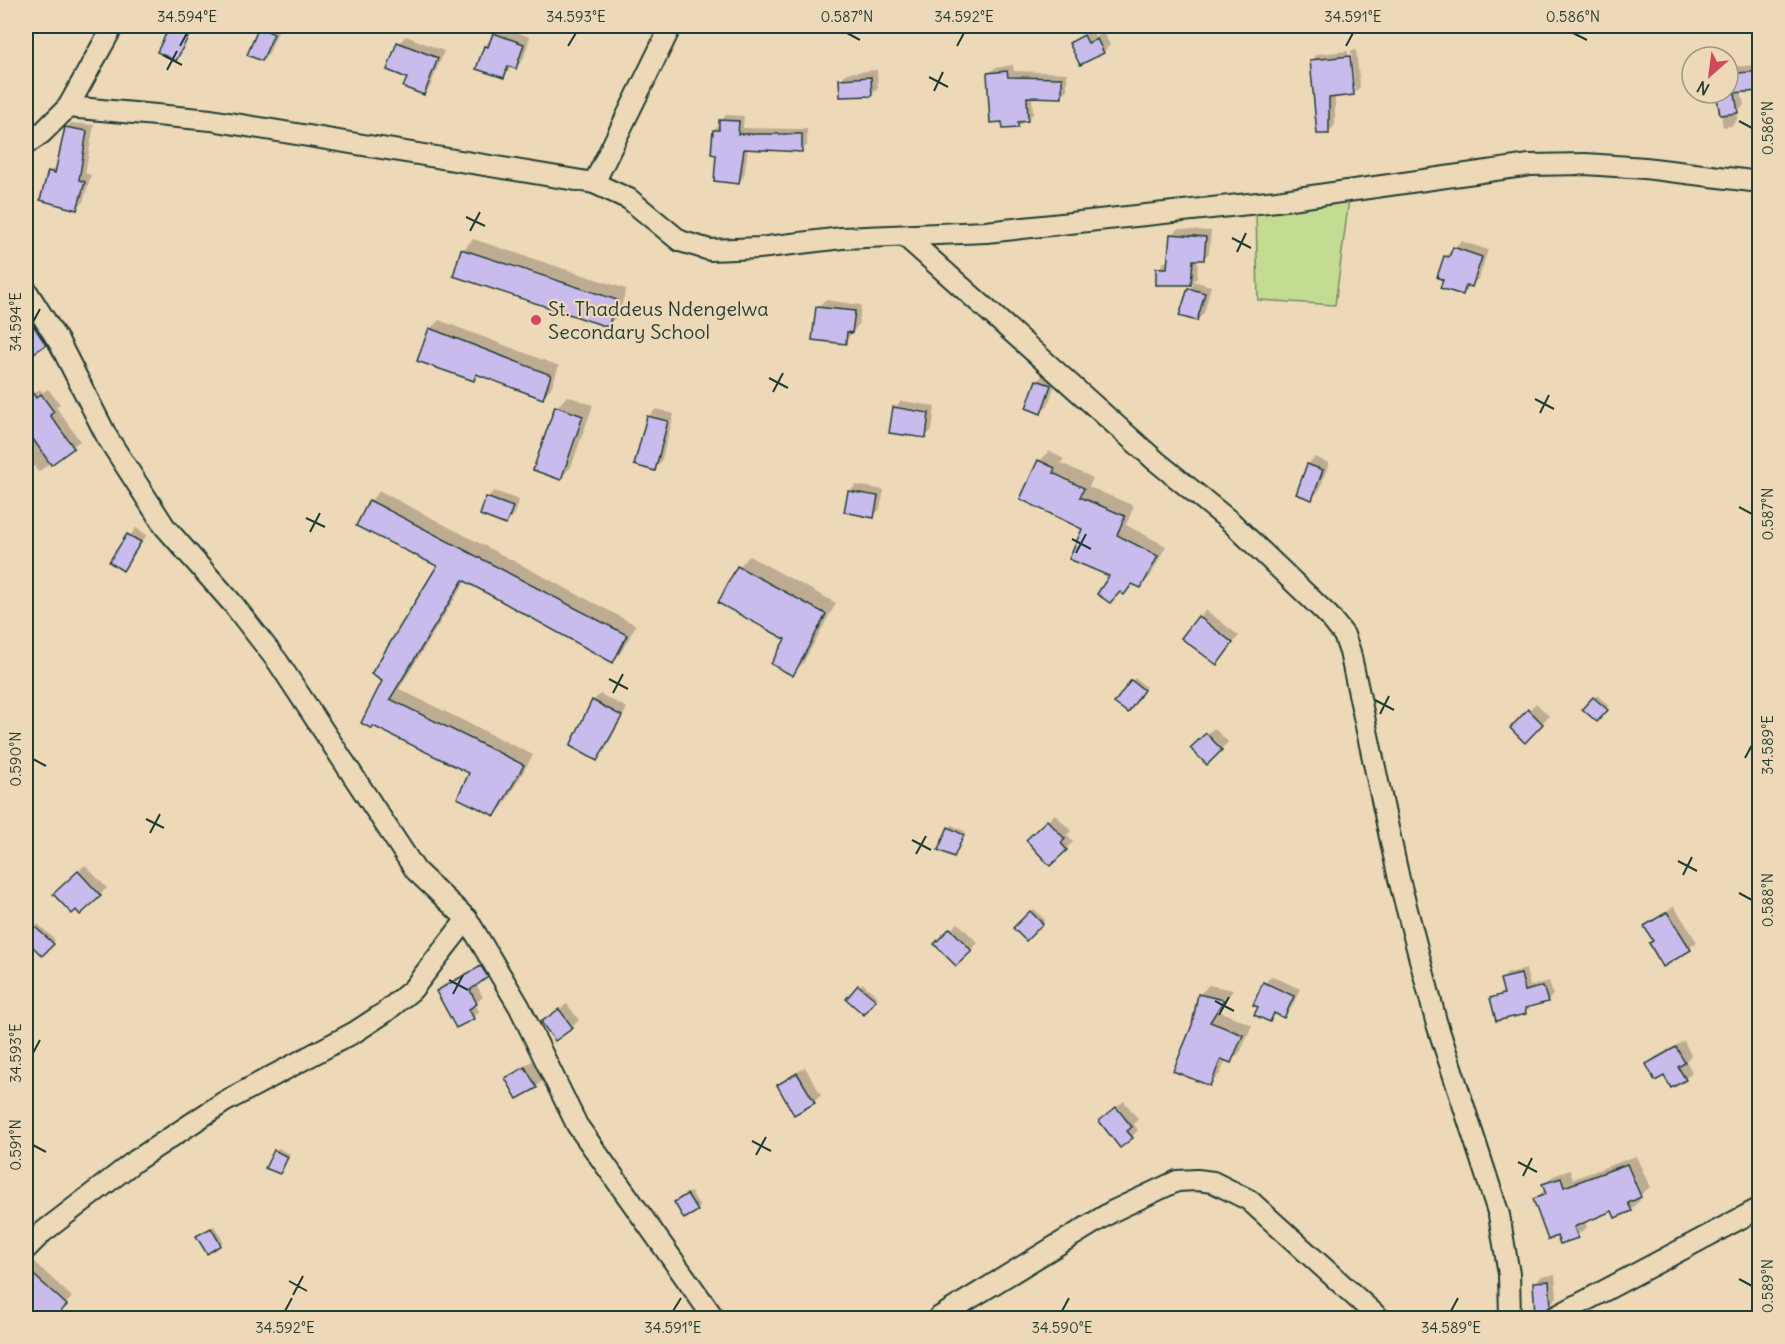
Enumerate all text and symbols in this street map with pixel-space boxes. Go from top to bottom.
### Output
text: 34.594°E [157,7,217,26]
text: 34.593°E [546,7,606,26]
text: 0.587°N [821,7,873,26]
text: 34.592°E [934,7,994,26]
text: 34.591°E [1324,7,1382,26]
text: 0.586°N [1546,7,1600,26]
north arrow [1680,45,1740,105]
text: N [1693,77,1713,100]
text: 0.586°N [1758,101,1777,155]
text: 34.594°E [6,292,25,352]
place label: St. Thaddeus Ndengelwa Secondary School [548,296,769,344]
marker: St. Thaddeus Ndengelwa Secondary School [529,313,543,327]
text: 0.587°N [1758,488,1777,540]
text: 34.589°E [1758,715,1777,775]
text: 0.590°N [6,731,25,787]
text: 0.588°N [1758,873,1777,927]
text: 34.593°E [6,1023,25,1083]
text: 0.591°N [6,1119,25,1171]
text: 0.589°N [1758,1259,1777,1313]
text: 34.592°E [255,1318,315,1337]
text: 34.591°E [644,1318,702,1337]
text: 34.590°E [1031,1318,1093,1337]
text: 34.589°E [1421,1318,1481,1337]

